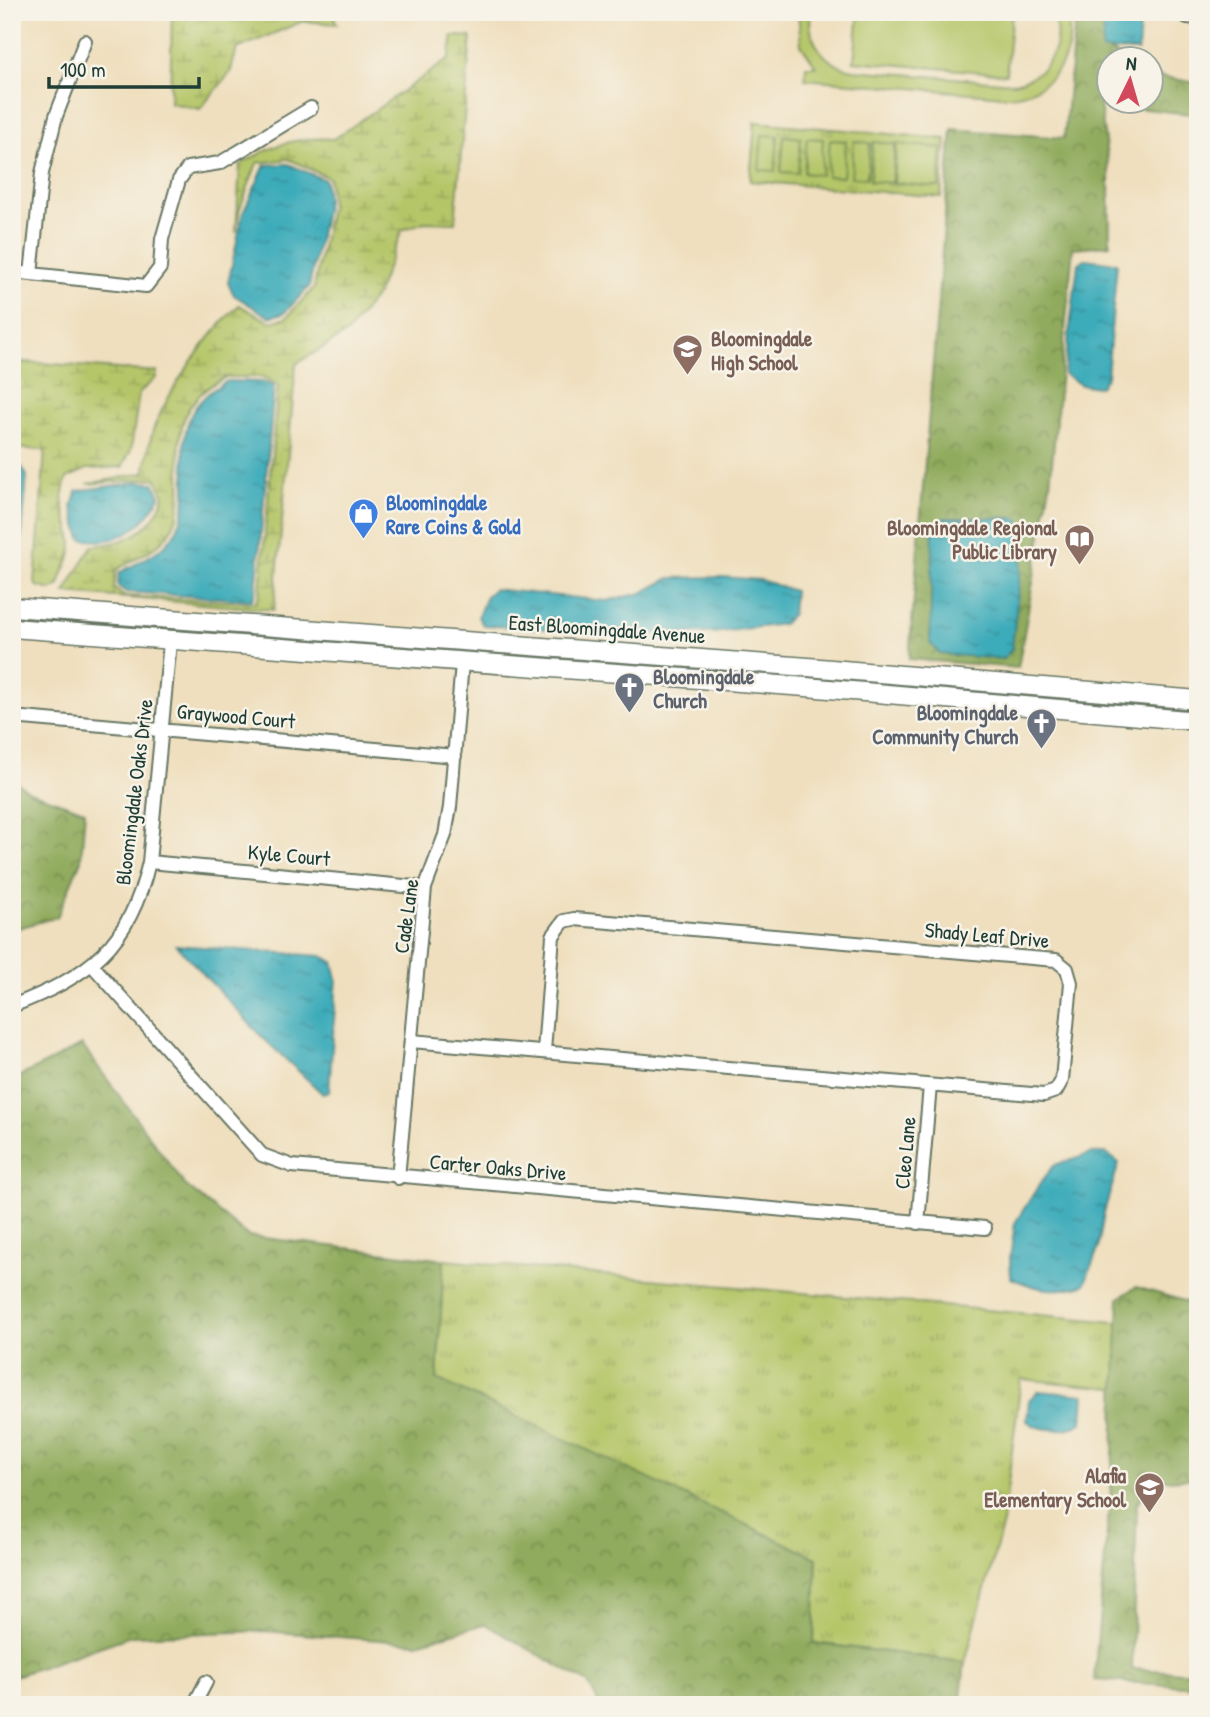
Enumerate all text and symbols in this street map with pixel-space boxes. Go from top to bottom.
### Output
scale bar [49,46,200,90]
north arrow [1094,46,1164,116]
text: N [1125,50,1138,76]
text: 100 m [60,55,106,84]
place label: Bloomingdale High School [711,324,813,378]
school or university icon: Bloomingdale High School [671,333,705,377]
place label: Bloomingdale Rare Coins & Gold [386,488,521,541]
shop icon: Bloomingdale Rare Coins & Gold [346,497,380,541]
place label: Bloomingdale Regional Public Library [887,513,1057,567]
library icon: Bloomingdale Regional Public Library [1063,522,1097,566]
street label: East Bloomingdale Avenue [508,608,706,650]
place label: Bloomingdale Church [653,662,755,715]
church icon: Bloomingdale Church [613,671,647,715]
street label: Graywood Court [176,696,297,736]
street label: Bloomingdale Oaks Drive [108,697,160,887]
place label: Bloomingdale Community Church [872,698,1019,752]
church icon: Bloomingdale Community Church [1024,707,1058,751]
street label: Kyle Court [247,837,332,873]
street label: Cade Lane [386,877,426,955]
street label: Shady Leaf Drive [924,915,1050,955]
street label: Cleo Lane [887,1116,923,1190]
street label: Carter Oaks Drive [428,1147,568,1187]
place label: Alafia Elementary School [984,1461,1127,1515]
school or university icon: Alafia Elementary School [1132,1470,1166,1514]

